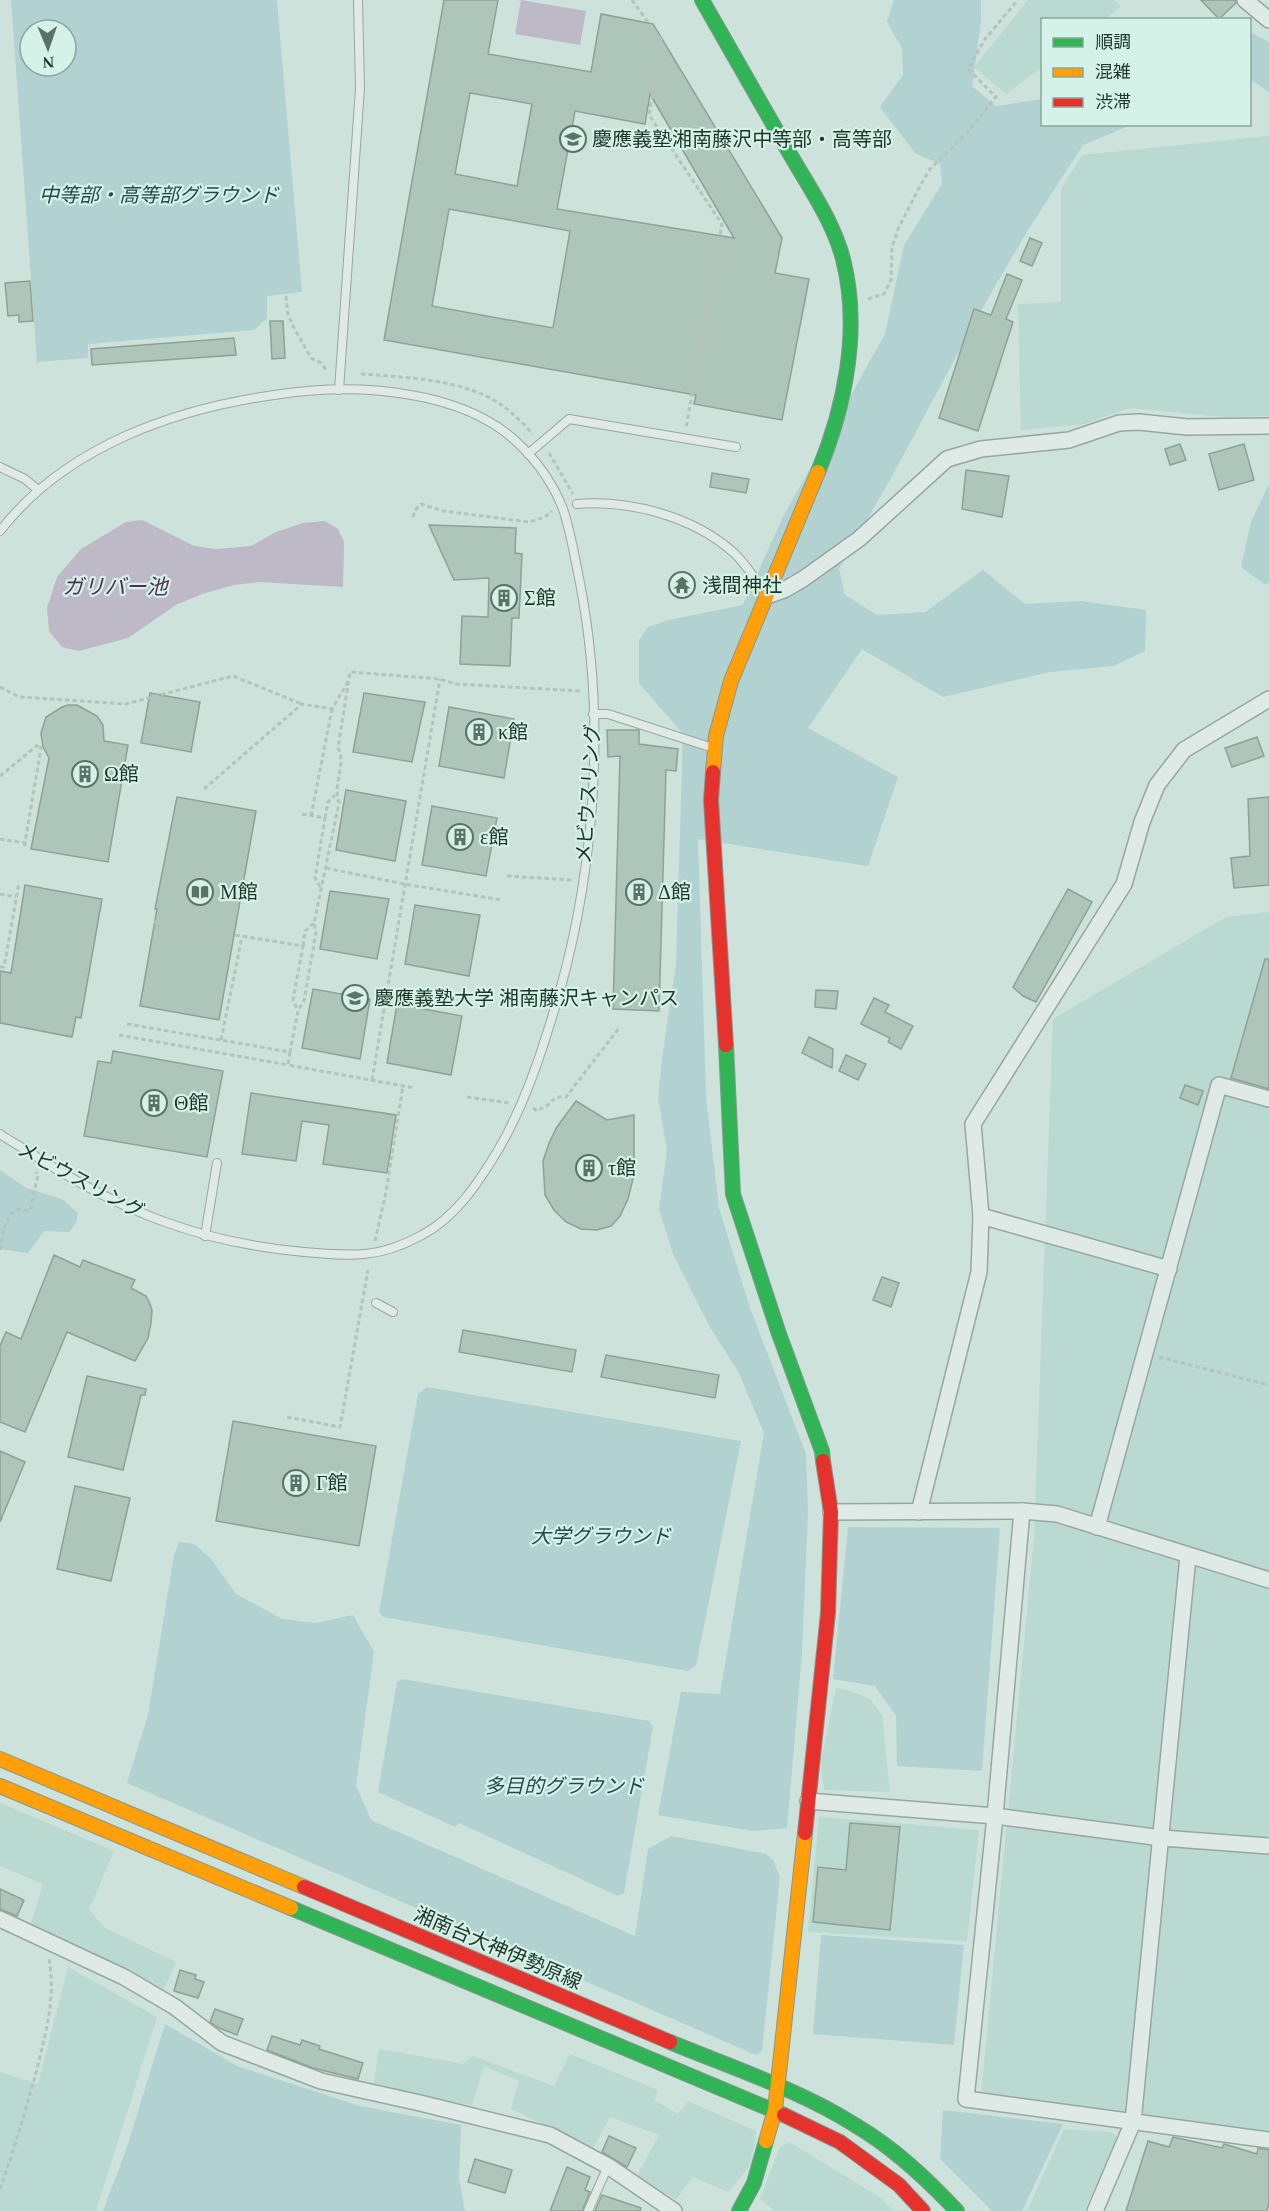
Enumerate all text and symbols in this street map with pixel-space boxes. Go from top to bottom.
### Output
north arrow [18,18,78,78]
legend [1041,18,1251,126]
text: 順調 [1095,32,1131,52]
text: N [42,54,55,71]
text: 混雑 [1095,62,1131,82]
text: 渋滞 [1095,92,1131,112]
school or university icon: 慶應義塾湘南藤沢中等部・高等部 [558,124,588,154]
place label: 慶應義塾湘南藤沢中等部・高等部 [592,128,892,150]
park label: 中等部・高等部グラウンド [39,184,280,206]
temple icon: 浅間神社 [667,570,697,600]
place label: 浅間神社 [702,574,782,596]
water label: ガリバー池 [63,575,169,599]
building icon: Σ館 [489,583,519,613]
place label: Σ館 [524,587,556,609]
building icon: κ館 [464,717,494,747]
place label: κ館 [498,721,528,743]
street label: メビウスリング [572,723,604,865]
building icon: Ω館 [70,759,100,789]
place label: Ω館 [104,763,139,785]
building icon: ε館 [445,822,475,852]
place label: ε館 [480,826,508,848]
library icon: Μ館 [185,877,215,907]
building icon: Δ館 [624,877,654,907]
place label: Μ館 [220,881,258,903]
place label: Δ館 [658,881,691,903]
school or university icon: 慶應義塾大学 湘南藤沢キャンパス [340,983,370,1013]
place label: 慶應義塾大学 湘南藤沢キャンパス [374,987,679,1009]
building icon: Θ館 [139,1088,169,1118]
place label: Θ館 [174,1092,208,1114]
street label: メビウスリング [14,1137,148,1223]
building icon: τ館 [574,1153,604,1183]
place label: τ館 [608,1157,636,1179]
building icon: Γ館 [281,1468,311,1498]
place label: Γ館 [316,1472,348,1494]
park label: 大学グラウンド [531,1525,672,1547]
park label: 多目的グラウンド [484,1775,645,1797]
street label: 湘南台大神伊勢原線 [411,1903,585,1993]

